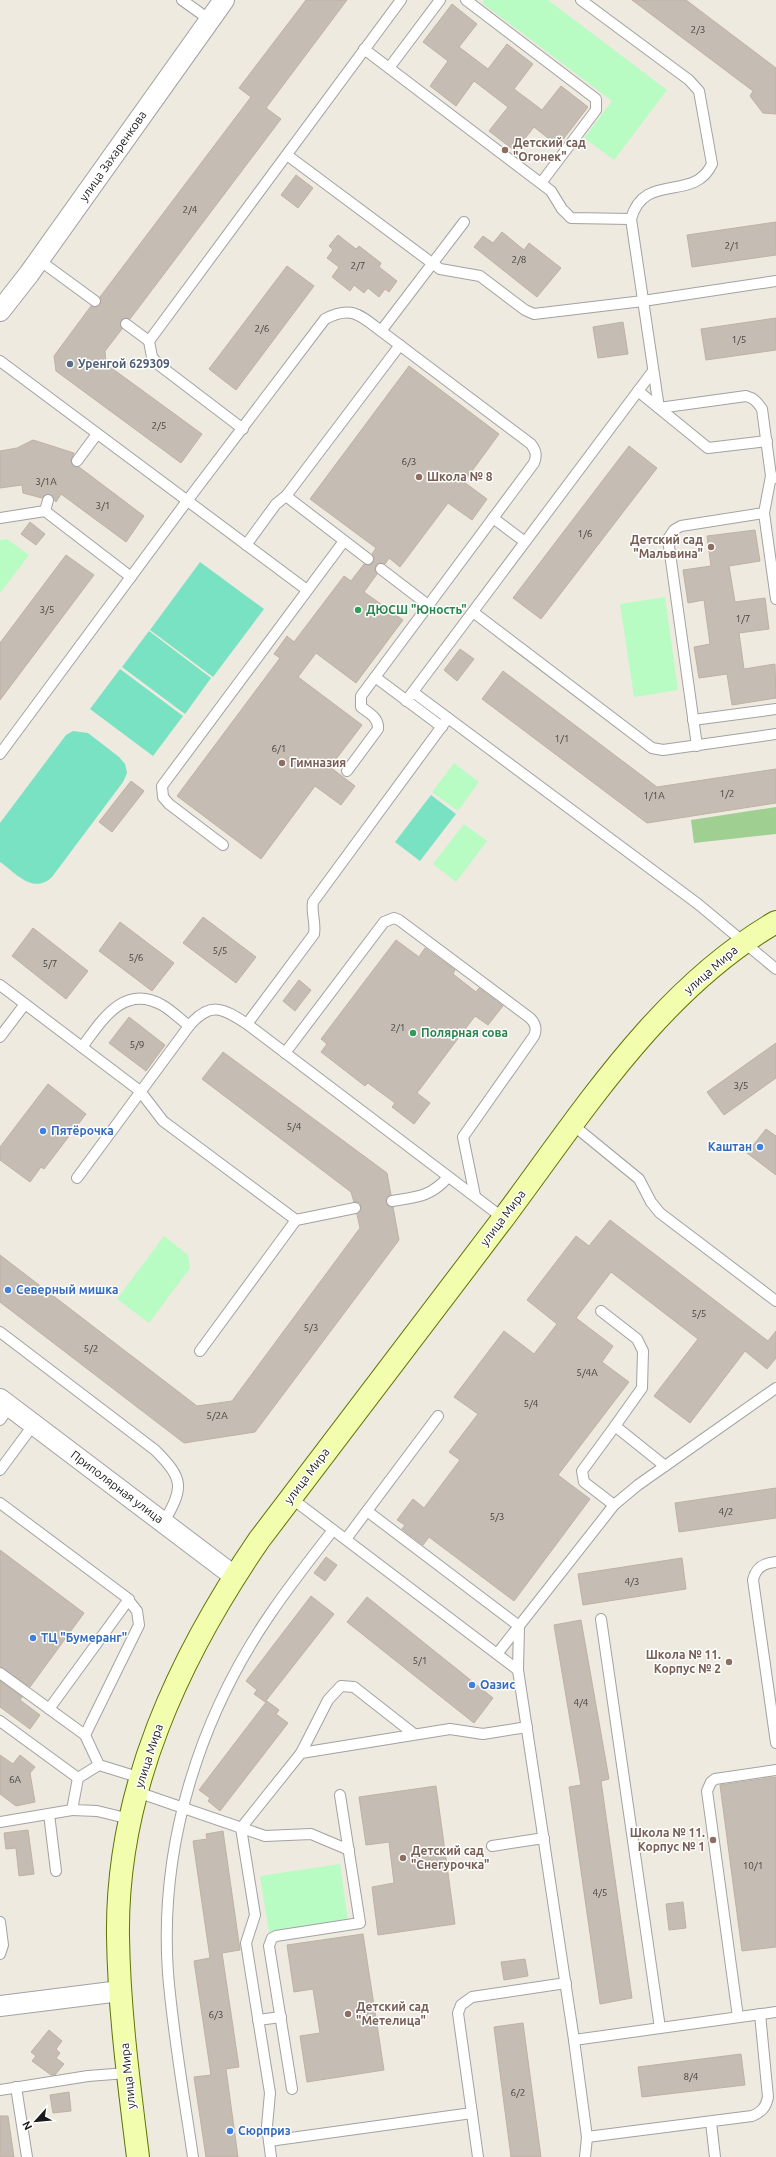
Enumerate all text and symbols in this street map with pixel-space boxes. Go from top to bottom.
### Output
house number: 2/3 [691,24,705,35]
street label: улица Захаренкова [77,108,149,203]
place label: Детский сад "Огонек" [513,136,586,163]
marker: Детский сад "Огонек" [500,145,510,155]
house number: 2/4 [183,204,198,215]
house number: 2/1 [725,240,739,251]
house number: 2/8 [512,254,527,265]
house number: 2/7 [351,260,365,271]
house number: 2/6 [255,323,270,334]
house number: 1/5 [732,334,746,345]
place label: Уренгой 629309 [78,357,170,370]
marker: Уренгой 629309 [65,359,75,369]
house number: 2/5 [152,420,166,431]
house number: 6/3 [402,456,416,467]
place label: Школа № 8 [427,470,493,483]
marker: Школа № 8 [414,472,424,482]
house number: 3/1А [35,476,57,487]
house number: 3/1 [96,500,110,511]
house number: 1/6 [578,528,593,539]
place label: Детский сад "Мальвина" [630,533,703,560]
marker: Детский сад "Мальвина" [706,542,716,552]
place label: ДЮСШ "Юность" [366,603,467,616]
house number: 3/5 [40,604,54,615]
marker: ДЮСШ "Юность" [353,605,363,615]
house number: 1/7 [736,613,750,624]
house number: 1/1 [555,733,569,744]
house number: 6/1 [272,743,286,754]
place label: Гимназия [290,756,346,769]
marker: Гимназия [277,758,287,768]
house number: 1/2 [720,788,734,799]
house number: 1/1А [643,790,665,801]
street label: улица Мира [681,943,740,996]
house number: 5/5 [213,945,227,956]
house number: 5/6 [129,952,144,963]
house number: 5/7 [43,958,57,969]
house number: 2/1 [391,1022,405,1033]
place label: Полярная сова [421,1026,508,1039]
marker: Полярная сова [408,1028,418,1038]
house number: 5/9 [130,1039,144,1050]
house number: 3/5 [734,1080,748,1091]
house number: 5/4 [287,1121,302,1132]
place label: Пятёрочка [51,1124,114,1137]
marker: Пятёрочка [38,1126,48,1136]
place label: Каштан [708,1140,752,1153]
marker: Каштан [755,1142,765,1152]
street label: улица Мира [477,1187,528,1248]
place label: Северный мишка [16,1283,118,1296]
marker: Северный мишка [3,1285,13,1295]
house number: 5/5 [692,1308,706,1319]
house number: 5/3 [304,1322,318,1333]
house number: 5/2 [84,1343,98,1354]
house number: 5/4А [576,1367,598,1378]
house number: 5/4 [524,1398,539,1409]
house number: 5/2А [206,1410,228,1421]
street label: улица Мира [281,1445,332,1506]
street label: Приполярная улица [69,1448,166,1526]
house number: 4/2 [719,1506,733,1517]
house number: 5/3 [490,1511,504,1522]
house number: 4/3 [625,1576,639,1587]
place label: ТЦ "Бумеранг" [41,1631,127,1644]
marker: ТЦ "Бумеранг" [28,1633,38,1643]
place label: Школа № 11. Корпус № 2 [646,1648,721,1675]
house number: 5/1 [413,1655,427,1666]
marker: Школа № 11. Корпус № 2 [724,1657,734,1667]
place label: Оазис [480,1678,515,1691]
marker: Оазис [467,1680,477,1690]
house number: 4/4 [574,1697,589,1708]
street label: улица Мира [132,1722,165,1789]
house number: 6А [9,1774,22,1785]
place label: Школа № 11. Корпус № 1 [630,1826,705,1853]
marker: Школа № 11. Корпус № 1 [708,1835,718,1845]
place label: Детский сад "Снегурочка" [411,1844,489,1871]
marker: Детский сад "Снегурочка" [398,1853,408,1863]
house number: 10/1 [743,1860,763,1871]
house number: 4/5 [593,1887,607,1898]
place label: Детский сад "Метелица" [356,2000,429,2027]
house number: 6/3 [209,2009,223,2020]
marker: Детский сад "Метелица" [343,2009,353,2019]
street label: улица Мира [118,2042,137,2110]
house number: 8/4 [684,2071,699,2082]
house number: 6/2 [511,2087,525,2098]
north arrow [16,2101,56,2141]
text: N [20,2119,34,2132]
place label: Сюрприз [238,2124,291,2137]
marker: Сюрприз [225,2126,235,2136]

